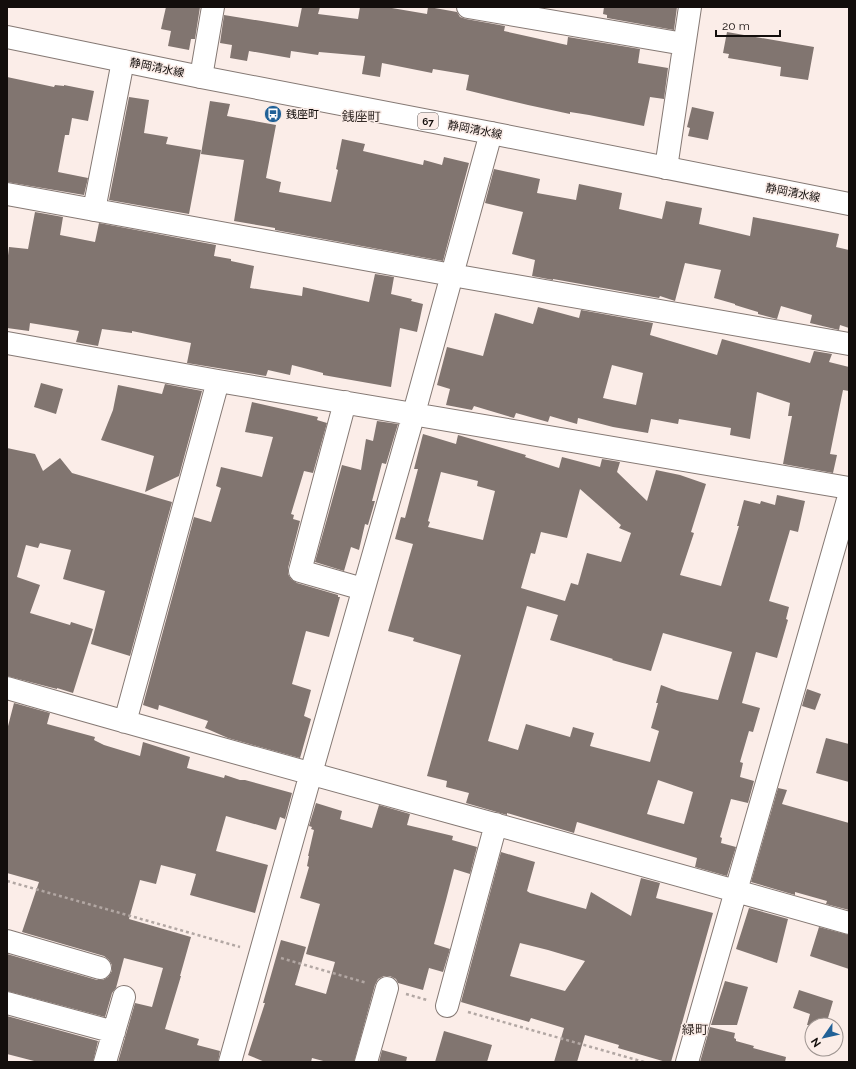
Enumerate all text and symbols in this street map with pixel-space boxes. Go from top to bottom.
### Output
scale bar [716,12,780,38]
text: 20 m [722,19,750,33]
street label: 静岡清水線 [129,56,185,80]
bus stop icon: 銭座町 [263,104,283,124]
place label: 銭座町 [286,108,319,121]
district label: 銭座町 [341,109,381,124]
road number: 67 [418,113,438,129]
street label: 静岡清水線 [447,118,503,142]
street label: 静岡清水線 [765,181,821,205]
north arrow [804,1017,844,1057]
district label: 緑町 [682,1022,708,1037]
text: N [808,1035,824,1049]

